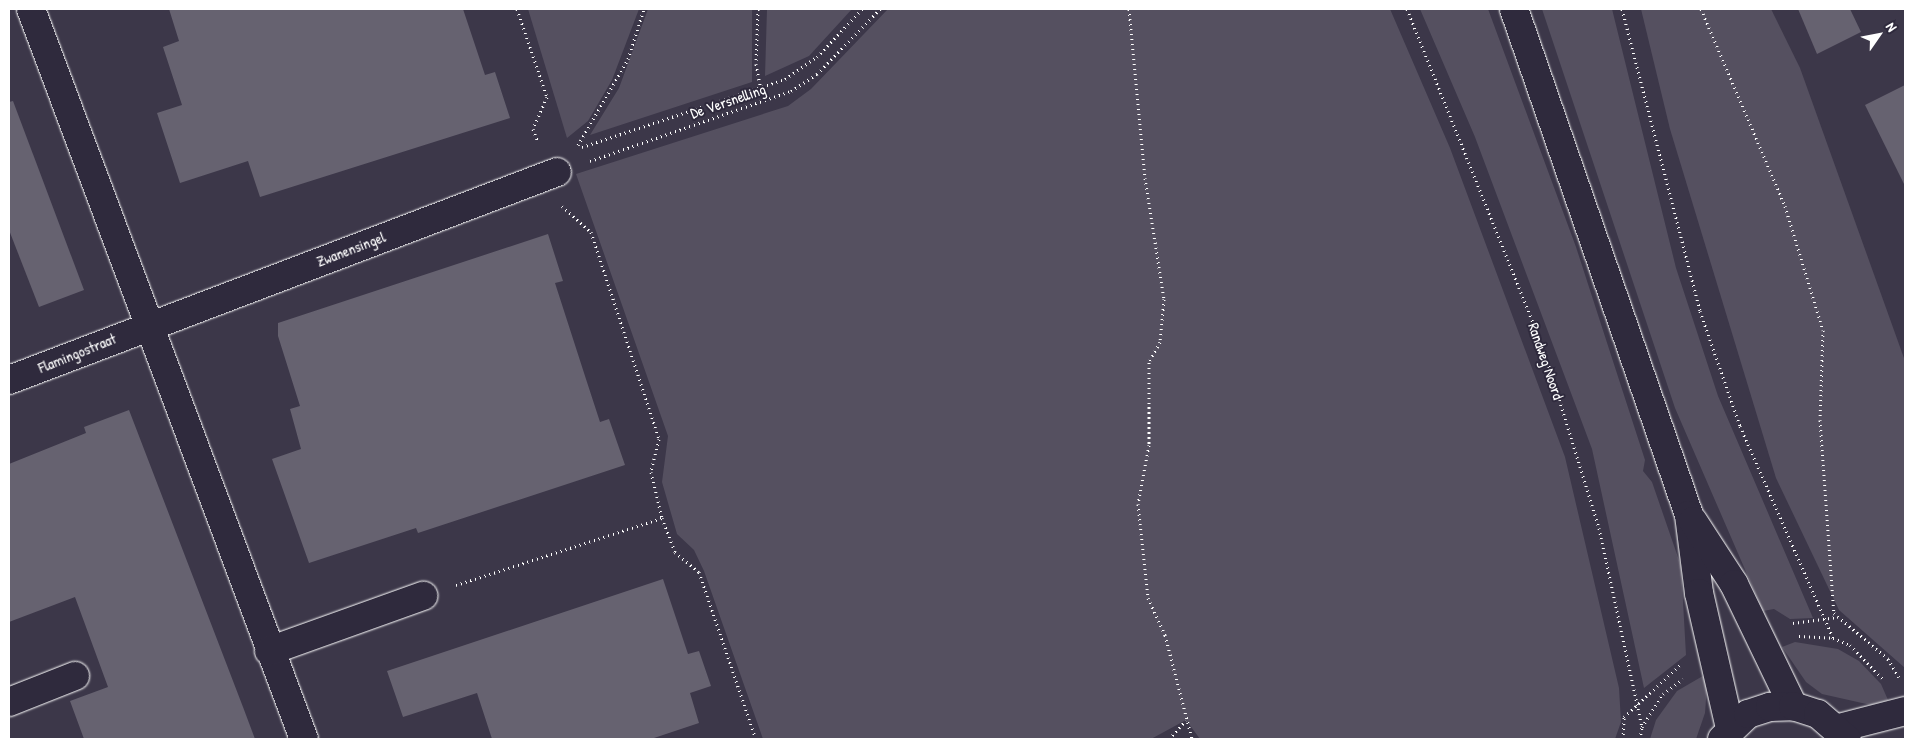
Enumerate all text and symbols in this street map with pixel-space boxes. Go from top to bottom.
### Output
north arrow [1854,10,1904,60]
text: N [1882,18,1902,35]
street label: De Versnelling [688,80,768,122]
street label: Zwanensingel [314,228,388,270]
street label: Randweg Noord [1524,320,1568,402]
street label: Flamingostraat [36,329,118,377]

